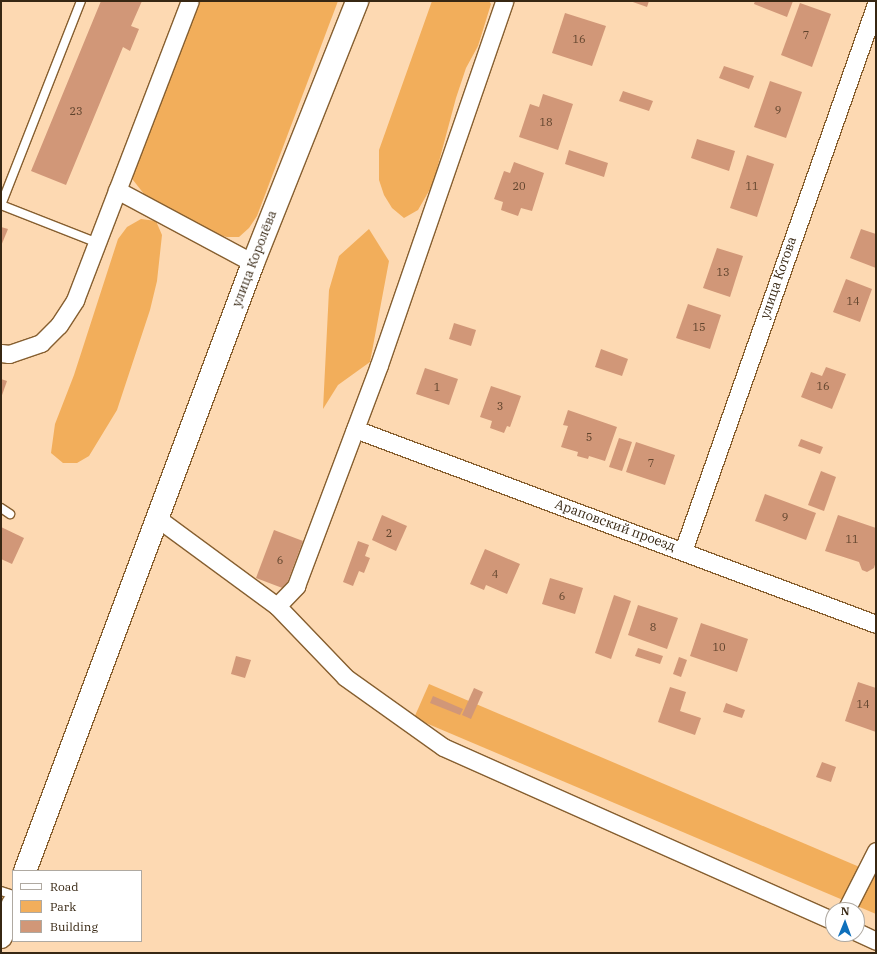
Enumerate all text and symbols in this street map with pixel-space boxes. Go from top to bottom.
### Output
house number: 7 [803,28,809,42]
house number: 16 [572,32,586,46]
house number: 9 [775,103,781,117]
house number: 23 [69,104,83,118]
house number: 18 [539,115,553,129]
house number: 20 [512,179,526,193]
house number: 11 [745,179,759,193]
street label: улица Королёва [229,209,281,309]
street label: улица Котова [758,235,800,321]
house number: 13 [716,265,730,279]
house number: 14 [846,294,860,308]
house number: 15 [692,320,706,334]
house number: 16 [816,379,830,393]
house number: 1 [434,380,440,394]
house number: 3 [497,399,503,413]
house number: 5 [586,430,592,444]
house number: 7 [648,456,654,470]
street label: Араповский проезд [553,497,677,555]
house number: 9 [782,510,788,524]
house number: 2 [386,526,392,540]
house number: 11 [845,532,859,546]
house number: 6 [277,553,283,567]
house number: 4 [492,567,498,581]
house number: 6 [559,589,565,603]
house number: 8 [650,620,656,634]
house number: 10 [712,640,726,654]
house number: 14 [856,697,870,711]
legend [12,870,142,942]
text: Road [50,879,79,894]
text: Park [50,899,76,914]
north arrow [825,902,865,942]
text: N [841,904,850,918]
text: Building [50,919,98,934]

